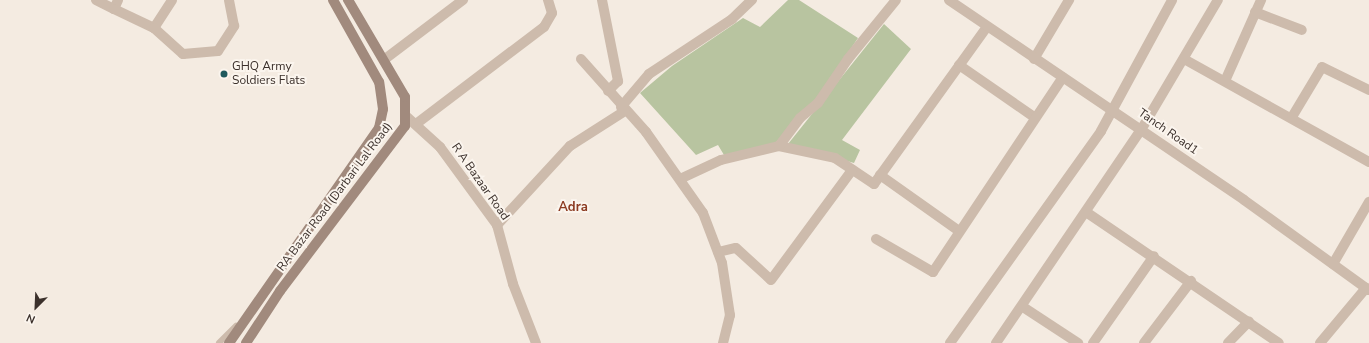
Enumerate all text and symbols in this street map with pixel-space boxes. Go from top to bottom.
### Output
place label: GHQ Army Soldiers Flats [232,60,305,88]
marker: GHQ Army Soldiers Flats [219,69,229,79]
street label: Tanch Road1 [1135,106,1201,158]
street label: RA Bazar Road (Darbari Lal Road) [274,120,396,274]
street label: R A Bazaar Road [448,141,512,223]
district label: Adra [558,199,588,215]
north arrow [16,287,56,327]
text: N [24,310,38,327]

